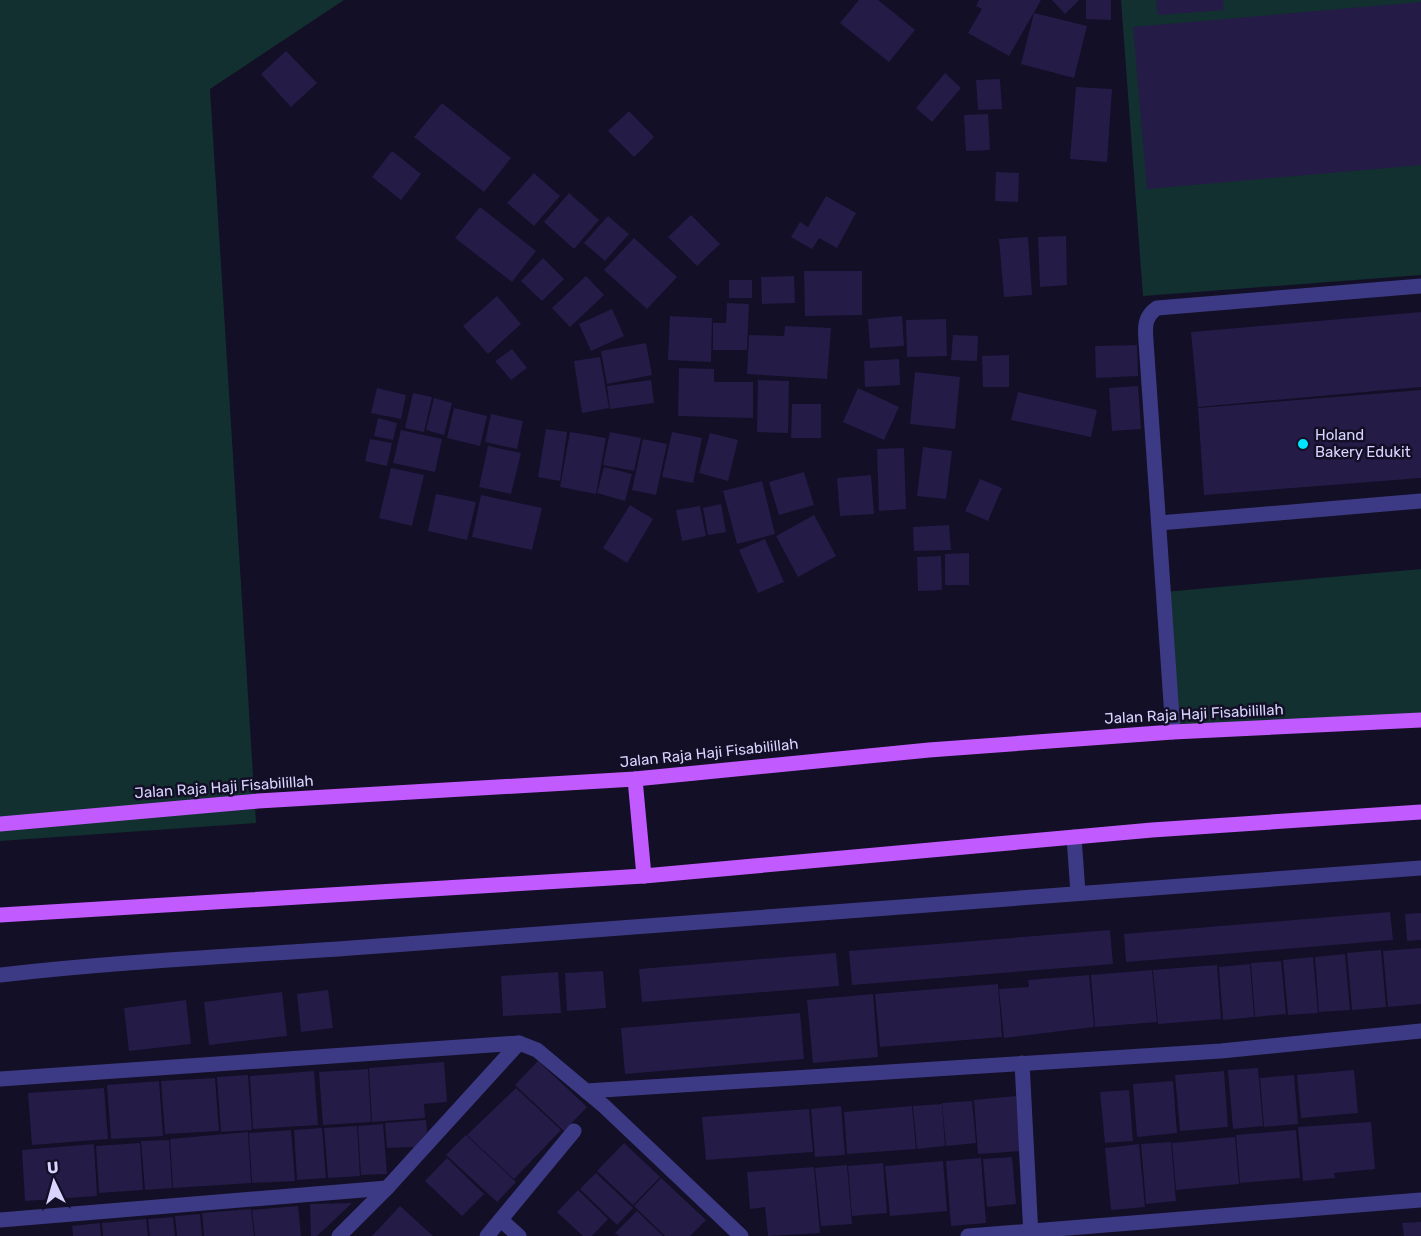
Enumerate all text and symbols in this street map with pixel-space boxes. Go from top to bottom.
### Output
place label: Holand Bakery Edukit [1315,426,1411,461]
marker: Holand Bakery Edukit [1296,437,1310,451]
street label: Jalan Raja Haji Fisabilillah [1104,700,1284,728]
street label: Jalan Raja Haji Fisabilillah [619,735,799,771]
street label: Jalan Raja Haji Fisabilillah [134,772,314,802]
north arrow [24,1152,84,1212]
text: U [46,1158,59,1178]

